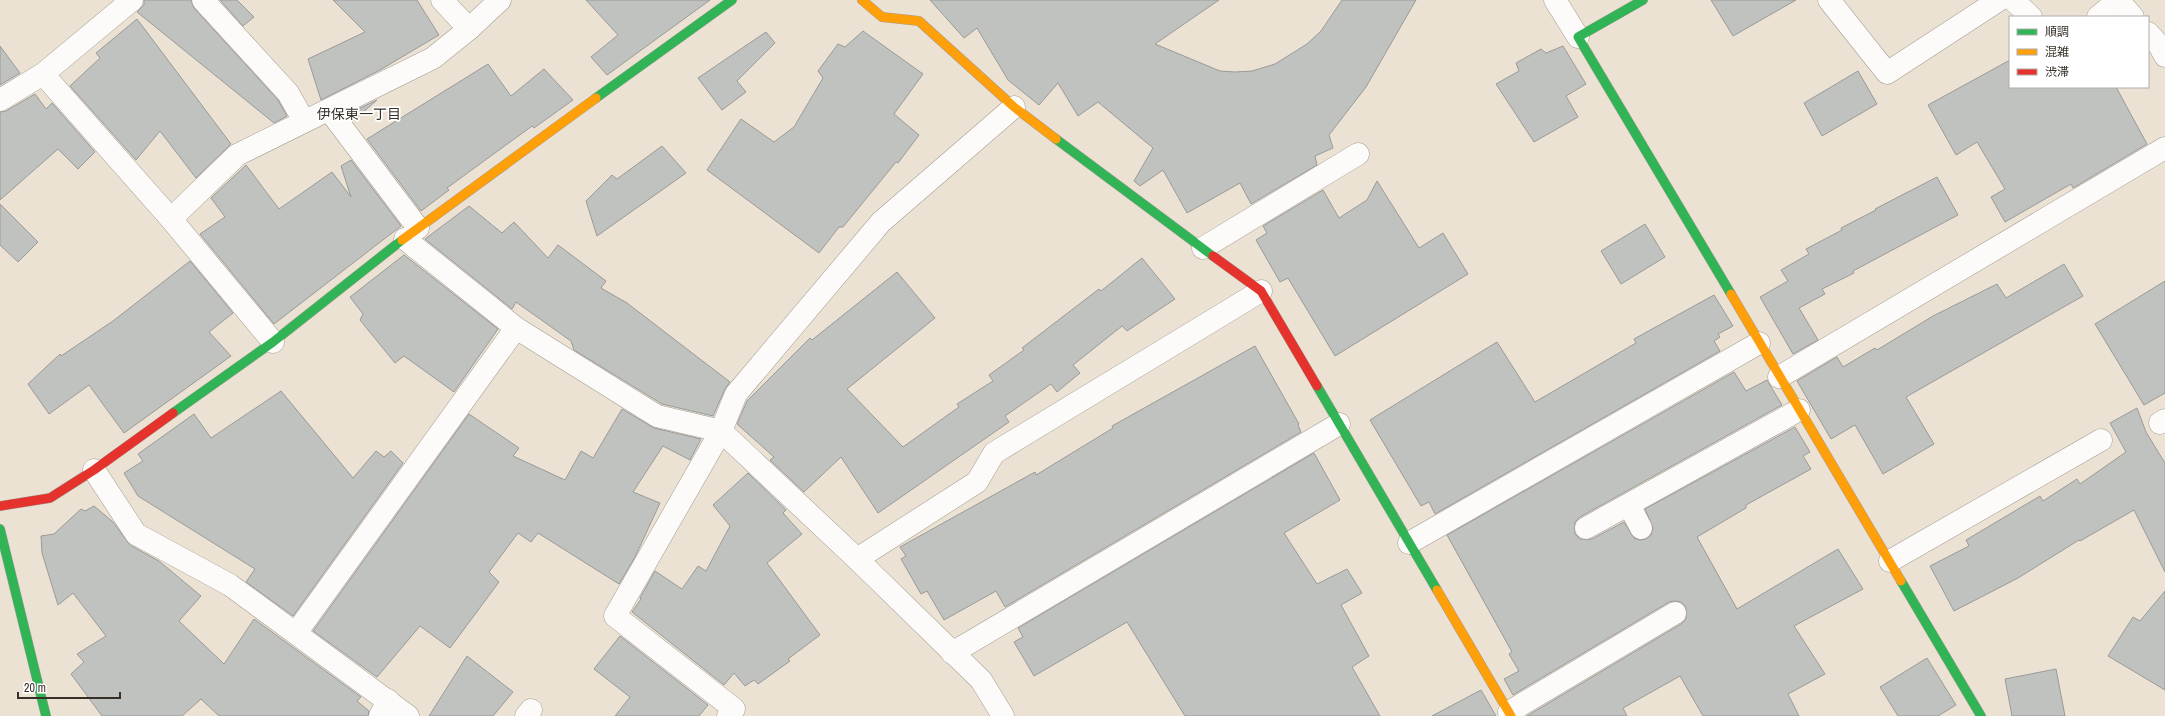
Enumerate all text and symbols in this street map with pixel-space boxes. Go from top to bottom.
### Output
legend [2009,16,2149,88]
text: 順調 [2045,24,2069,40]
text: 混雑 [2045,44,2069,60]
text: 渋滞 [2045,64,2069,80]
district label: 伊保東一丁目 [317,105,401,123]
scale bar [18,674,120,700]
text: 20 m [24,680,46,696]

